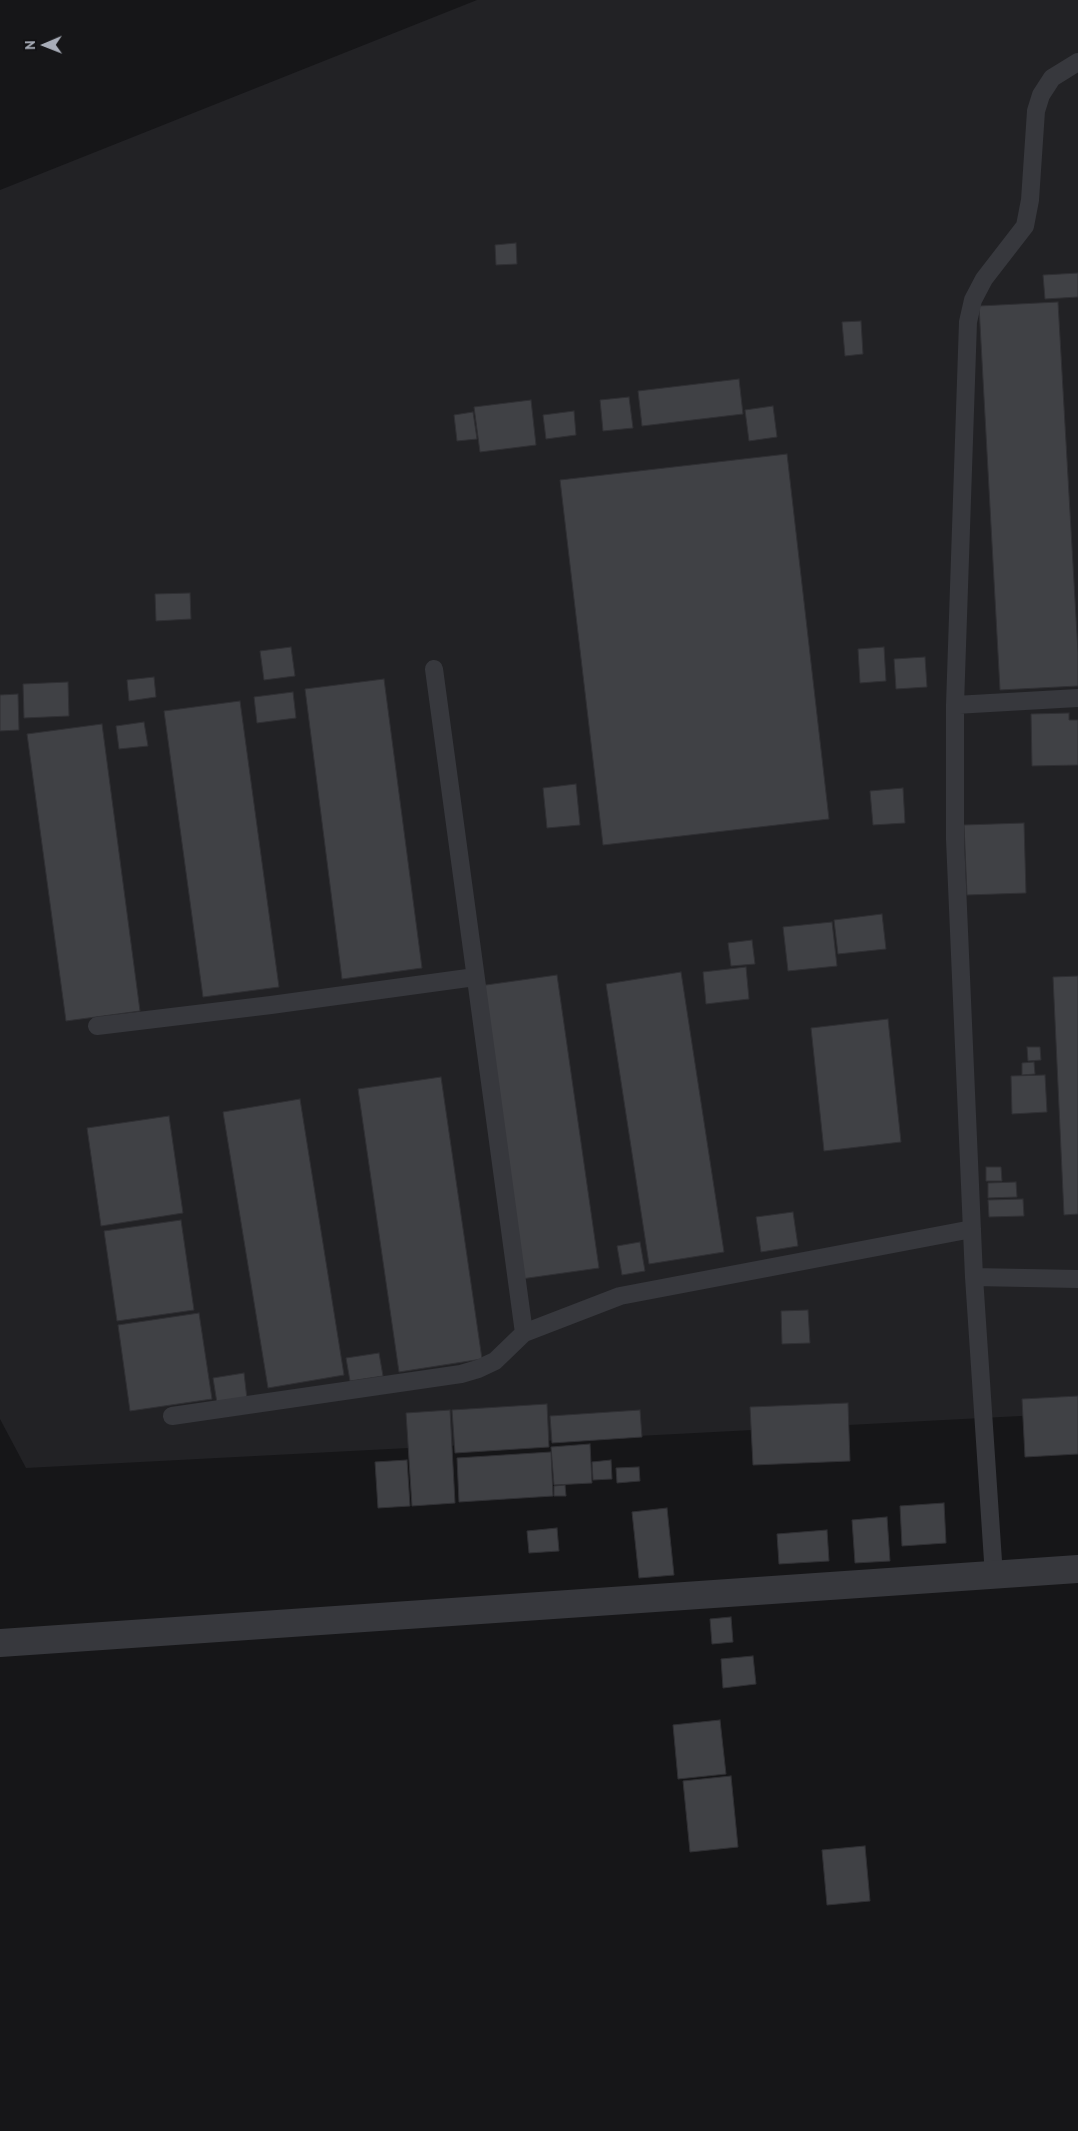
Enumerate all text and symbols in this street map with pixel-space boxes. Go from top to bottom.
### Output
north arrow [20,20,70,70]
text: N [21,41,39,50]

